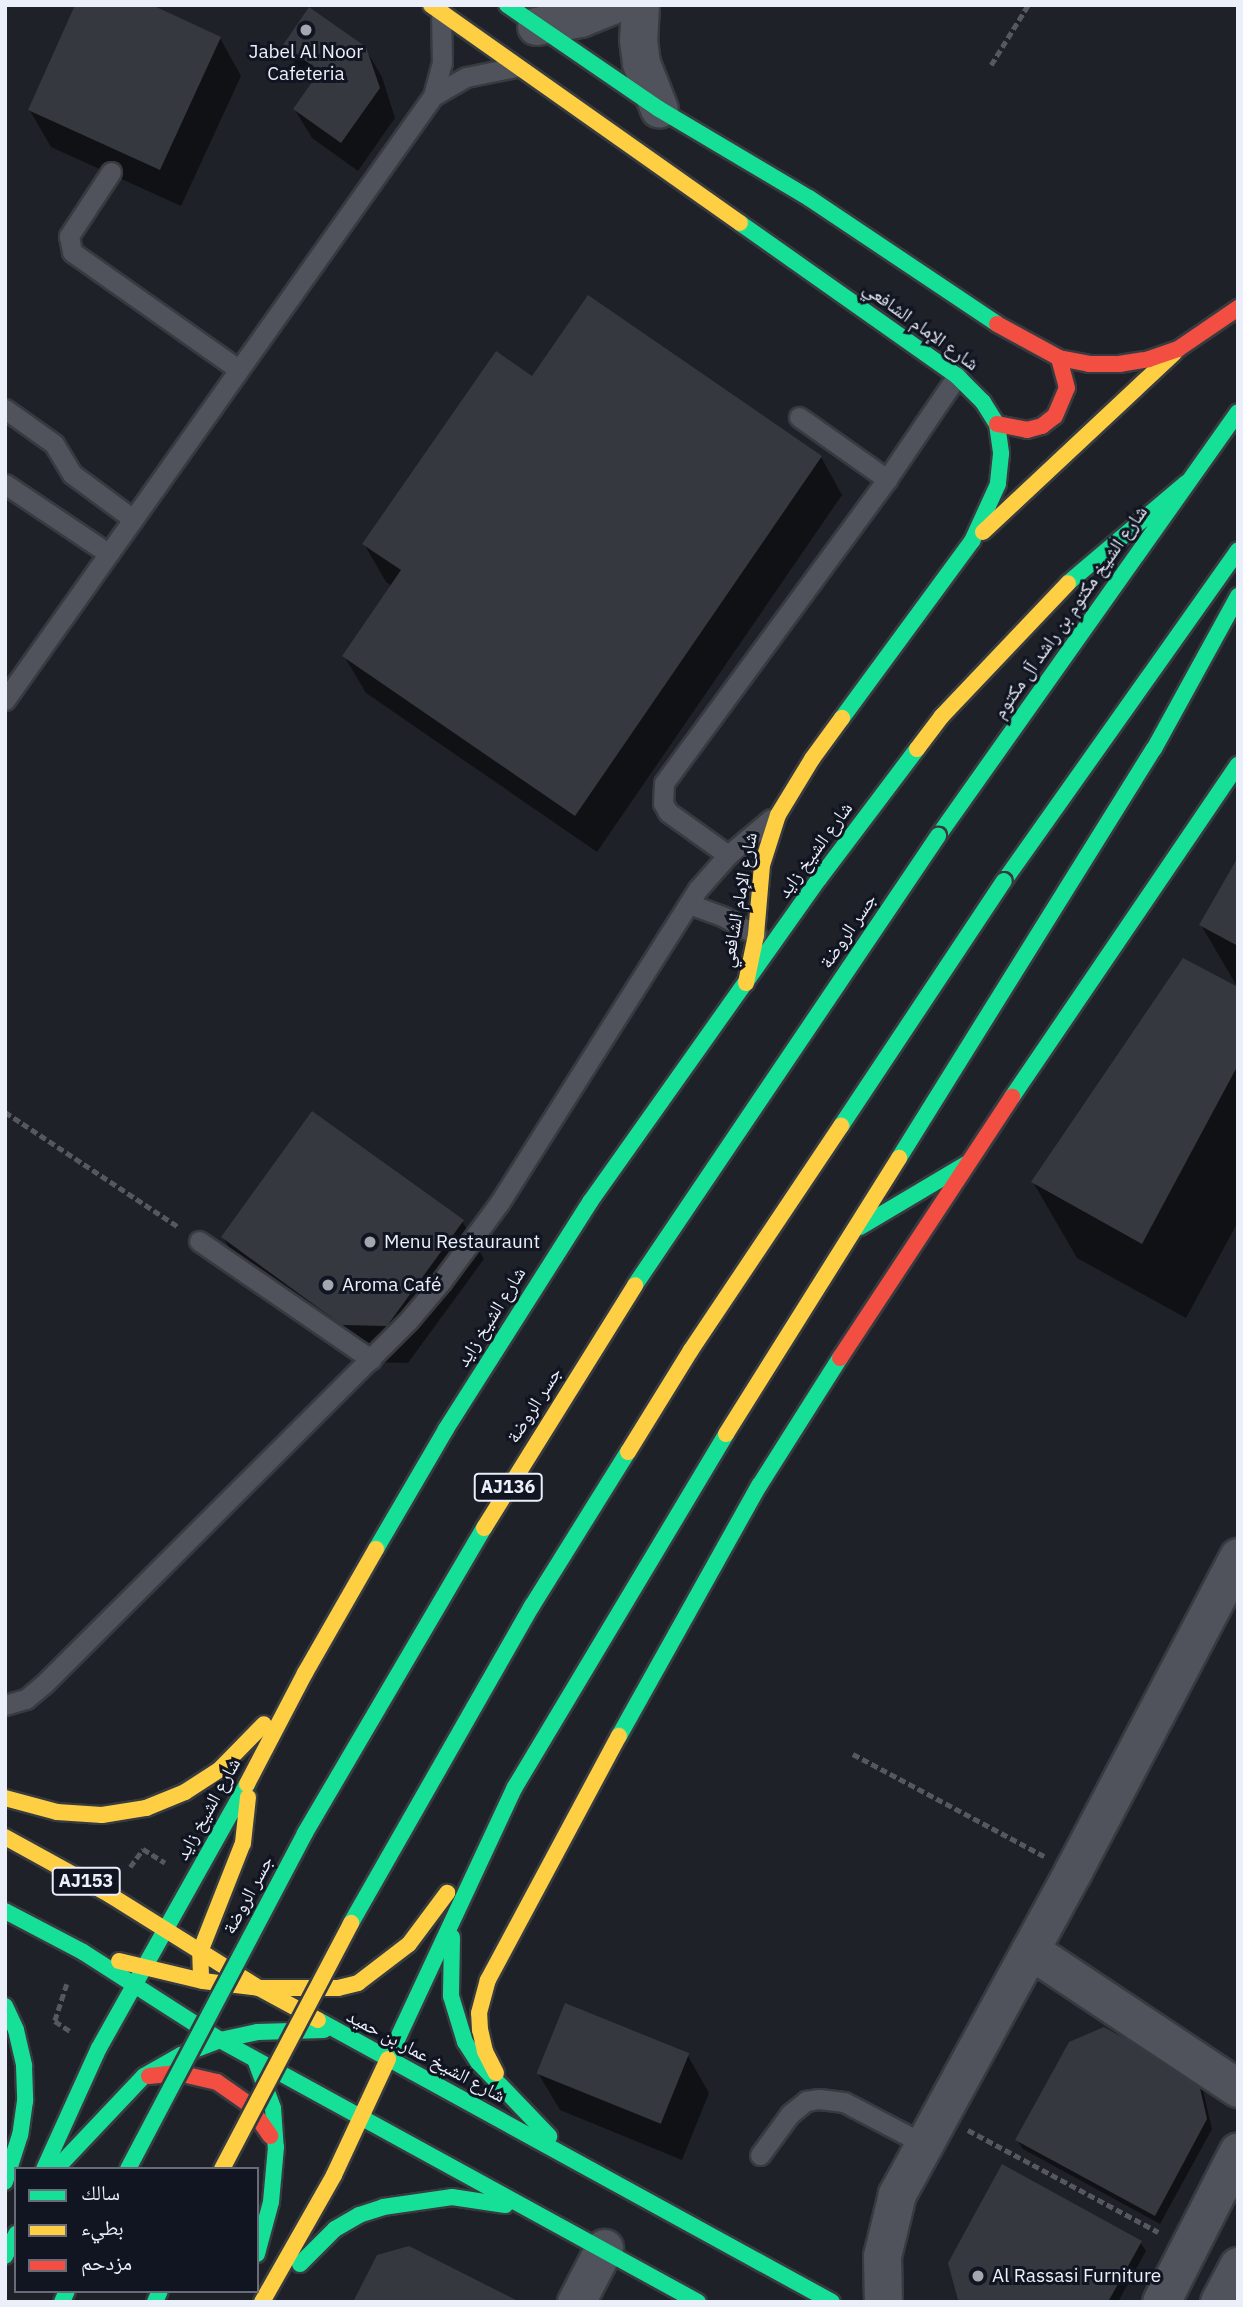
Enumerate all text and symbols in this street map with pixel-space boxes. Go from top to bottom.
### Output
marker: Jabel Al Noor Cafeteria [298,22,314,38]
place label: Jabel Al Noor Cafeteria [249,41,363,85]
street label: شارع الإمام الشافعي [859,276,983,376]
street label: شارع الشيخ مكتوم بن راشد آل مكتوم [988,501,1152,723]
street label: شارع الشيخ زايد [773,798,857,902]
street label: شارع الإمام الشافعي [716,831,762,969]
street label: جسر الروضة [815,889,881,973]
place label: Menu Restauraunt [384,1231,540,1253]
marker: Menu Restauraunt [362,1234,378,1250]
street label: شارع الشيخ زايد [451,1263,531,1371]
place label: Aroma Café [342,1274,441,1296]
marker: Aroma Café [320,1277,336,1293]
street label: جسر الروضة [502,1363,566,1447]
road number: AJ136 [473,1472,543,1502]
street label: شارع الشيخ زايد [171,1754,245,1864]
street label: جسر الروضة [218,1852,278,1938]
road number: AJ153 [51,1867,121,1896]
street label: شارع الشيخ عمار بن حميد [343,2005,509,2107]
legend [14,2167,259,2293]
text: سالك [81,2178,120,2206]
text: بطيء [81,2213,124,2241]
text: مزدحم [81,2248,132,2276]
place label: Al Rassasi Furniture [992,2265,1161,2287]
marker: Al Rassasi Furniture [970,2268,986,2284]

